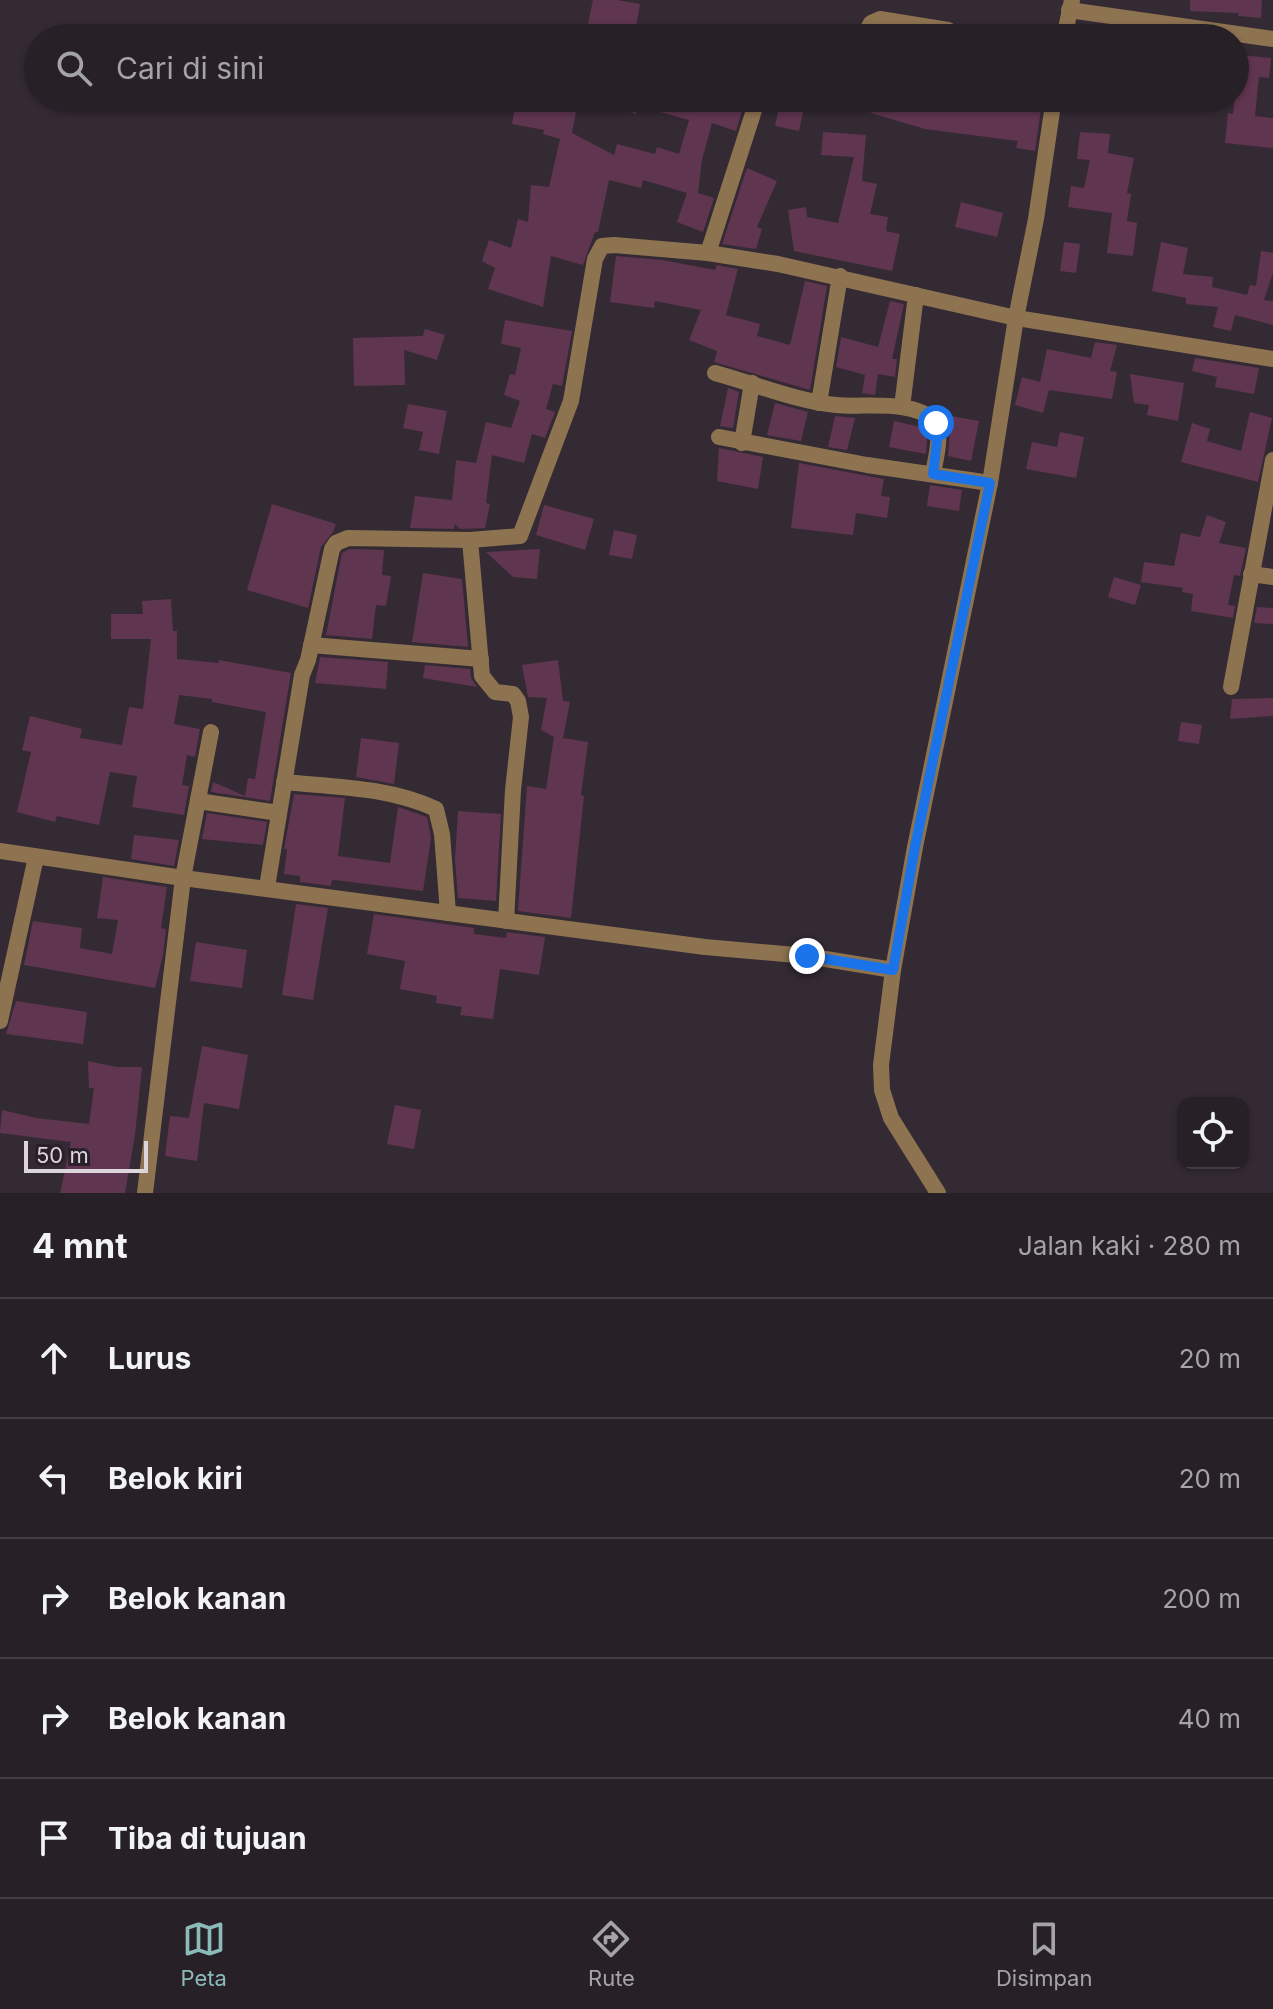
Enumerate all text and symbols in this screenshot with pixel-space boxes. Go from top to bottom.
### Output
search box [24,24,1249,112]
icon: search [52,46,96,90]
text: Cari di sini [116,50,264,86]
route start [918,405,954,441]
route end [789,938,825,974]
map controls [1177,1097,1249,1169]
button: locate [1177,1097,1249,1169]
scale bar [24,1137,148,1173]
text: 50 m [36,1142,89,1168]
text: 4 mnt [32,1225,128,1266]
text: Jalan kaki · 280 m [1018,1230,1241,1261]
icon: ahead [32,1336,76,1380]
text: Lurus [108,1340,191,1376]
text: 20 m [1179,1343,1241,1374]
icon: left [32,1456,76,1500]
text: Belok kiri [108,1460,243,1496]
text: 20 m [1179,1463,1241,1494]
icon: right [32,1576,76,1620]
text: Belok kanan [108,1580,286,1616]
text: 200 m [1162,1583,1241,1614]
icon: right [32,1696,76,1740]
text: Belok kanan [108,1700,286,1736]
text: 40 m [1178,1703,1241,1734]
icon: arrive [32,1816,76,1860]
text: Tiba di tujuan [108,1820,307,1856]
tab: Peta [181,1917,227,1991]
tab: Rute [588,1917,635,1991]
tab: Disimpan [996,1917,1092,1991]

